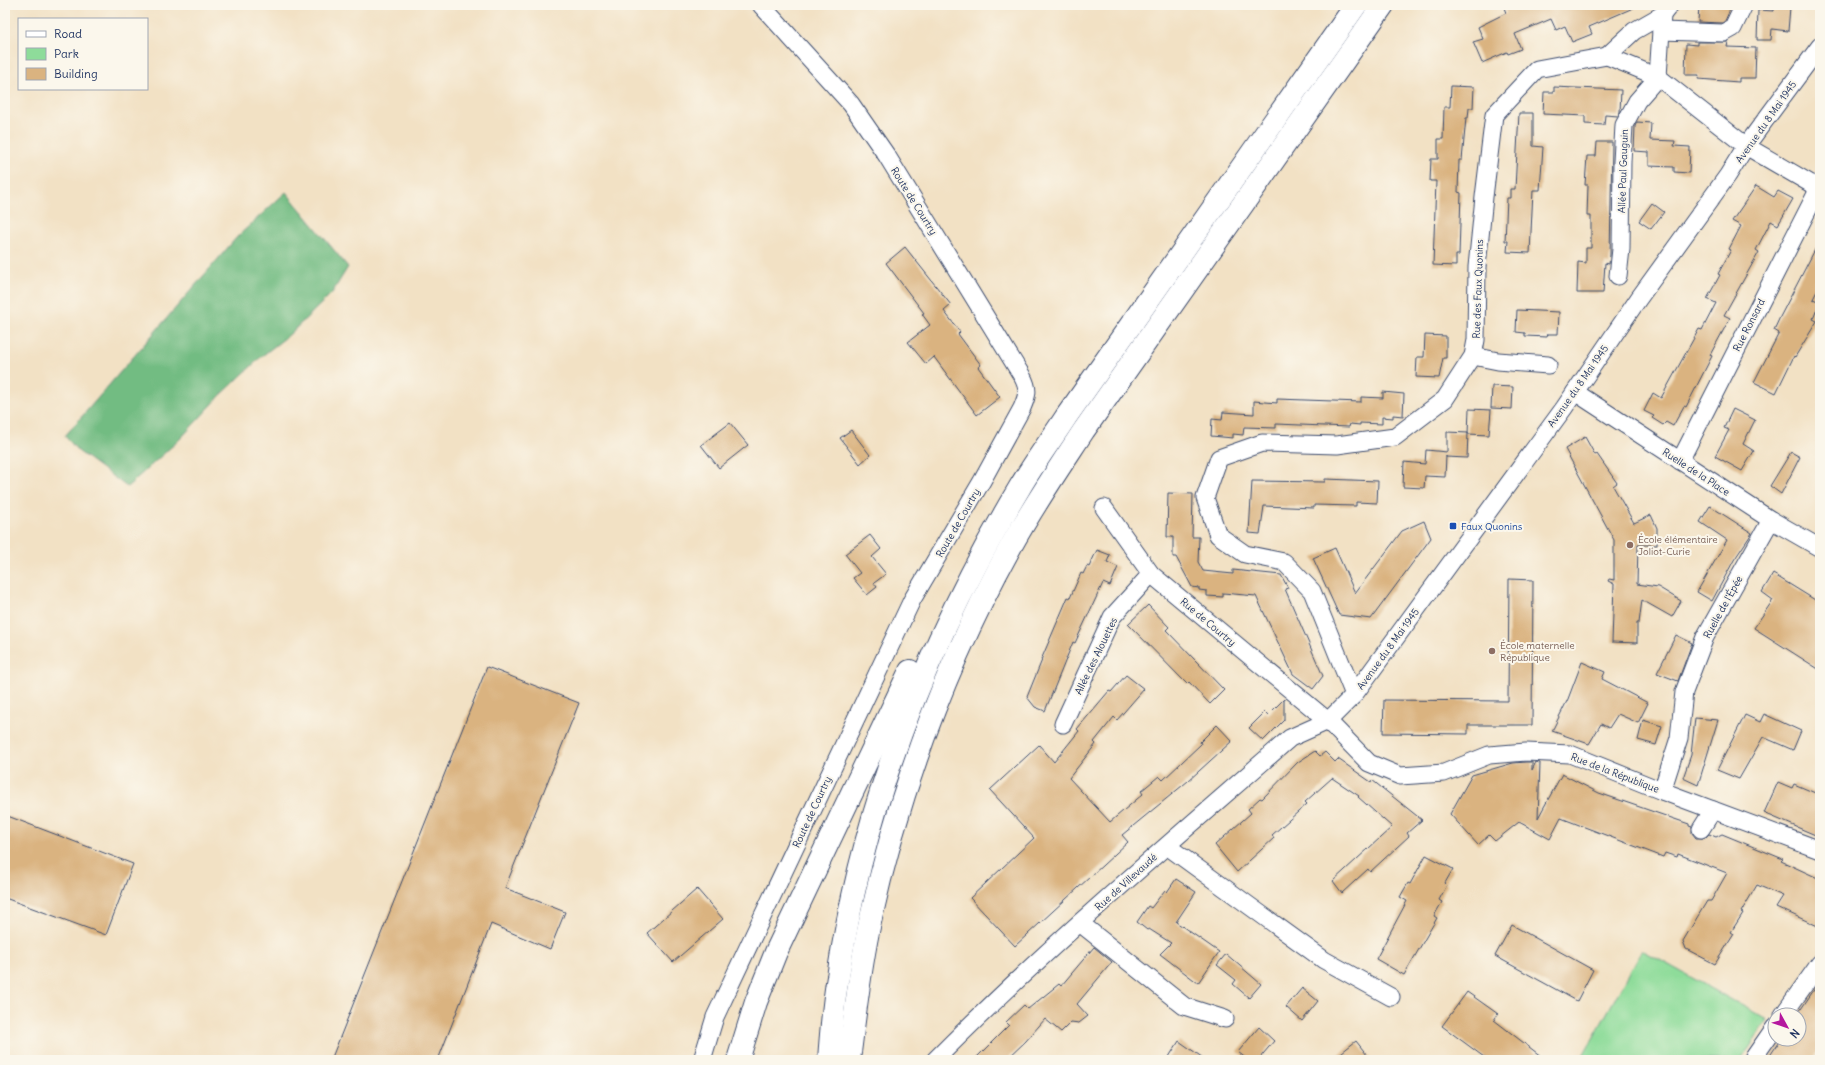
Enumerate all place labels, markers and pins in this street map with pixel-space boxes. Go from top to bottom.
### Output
place label: Faux Quonins [1461,520,1523,533]
marker: Faux Quonins [1448,521,1458,531]
place label: École élémentaire Joliot-Curie [1638,533,1718,558]
marker: École élémentaire Joliot-Curie [1625,540,1635,550]
place label: École maternelle République [1500,639,1575,664]
marker: École maternelle République [1487,646,1497,656]

